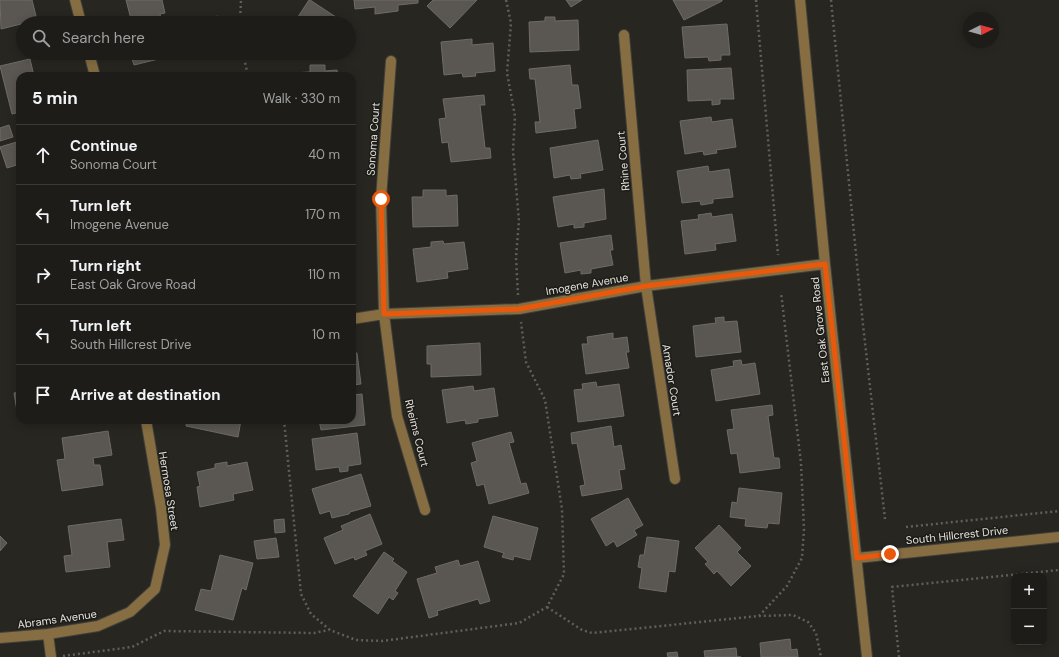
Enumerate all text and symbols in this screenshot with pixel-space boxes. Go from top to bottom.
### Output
north arrow [963,12,999,48]
search box [16,16,356,60]
icon: search [30,27,52,49]
text: Search here [62,28,145,48]
text: 5 min [32,87,78,109]
text: Walk · 330 m [263,90,340,107]
street label: Sonoma Court [363,102,383,176]
street label: Rhine Court [613,130,633,192]
text: Continue [70,136,138,156]
icon: ahead [32,144,54,166]
text: 40 m [308,146,340,163]
text: Sonoma Court [70,156,157,173]
route start [372,190,390,208]
text: Turn left [70,196,131,216]
icon: left [32,204,54,226]
text: 170 m [305,206,340,223]
text: Imogene Avenue [70,216,169,233]
text: Turn right [70,256,141,276]
icon: right [32,264,54,286]
text: 110 m [308,266,340,283]
street label: Imogene Avenue [545,270,629,298]
text: East Oak Grove Road [70,276,196,293]
street label: East Oak Grove Road [807,276,833,384]
text: Turn left [70,316,131,336]
icon: left [32,324,54,346]
text: 10 m [312,326,340,343]
text: South Hillcrest Drive [70,336,191,353]
street label: Amador Court [659,343,685,417]
icon: arrive [32,384,54,406]
text: Arrive at destination [70,385,221,405]
street label: Rheims Court [402,398,432,468]
street label: Hermosa Street [156,451,182,531]
street label: South Hillcrest Drive [905,523,1009,547]
route end [881,545,899,563]
map controls [1011,573,1047,645]
button: + [1011,573,1047,609]
street label: Abrams Avenue [16,607,98,631]
button: − [1011,609,1047,645]

